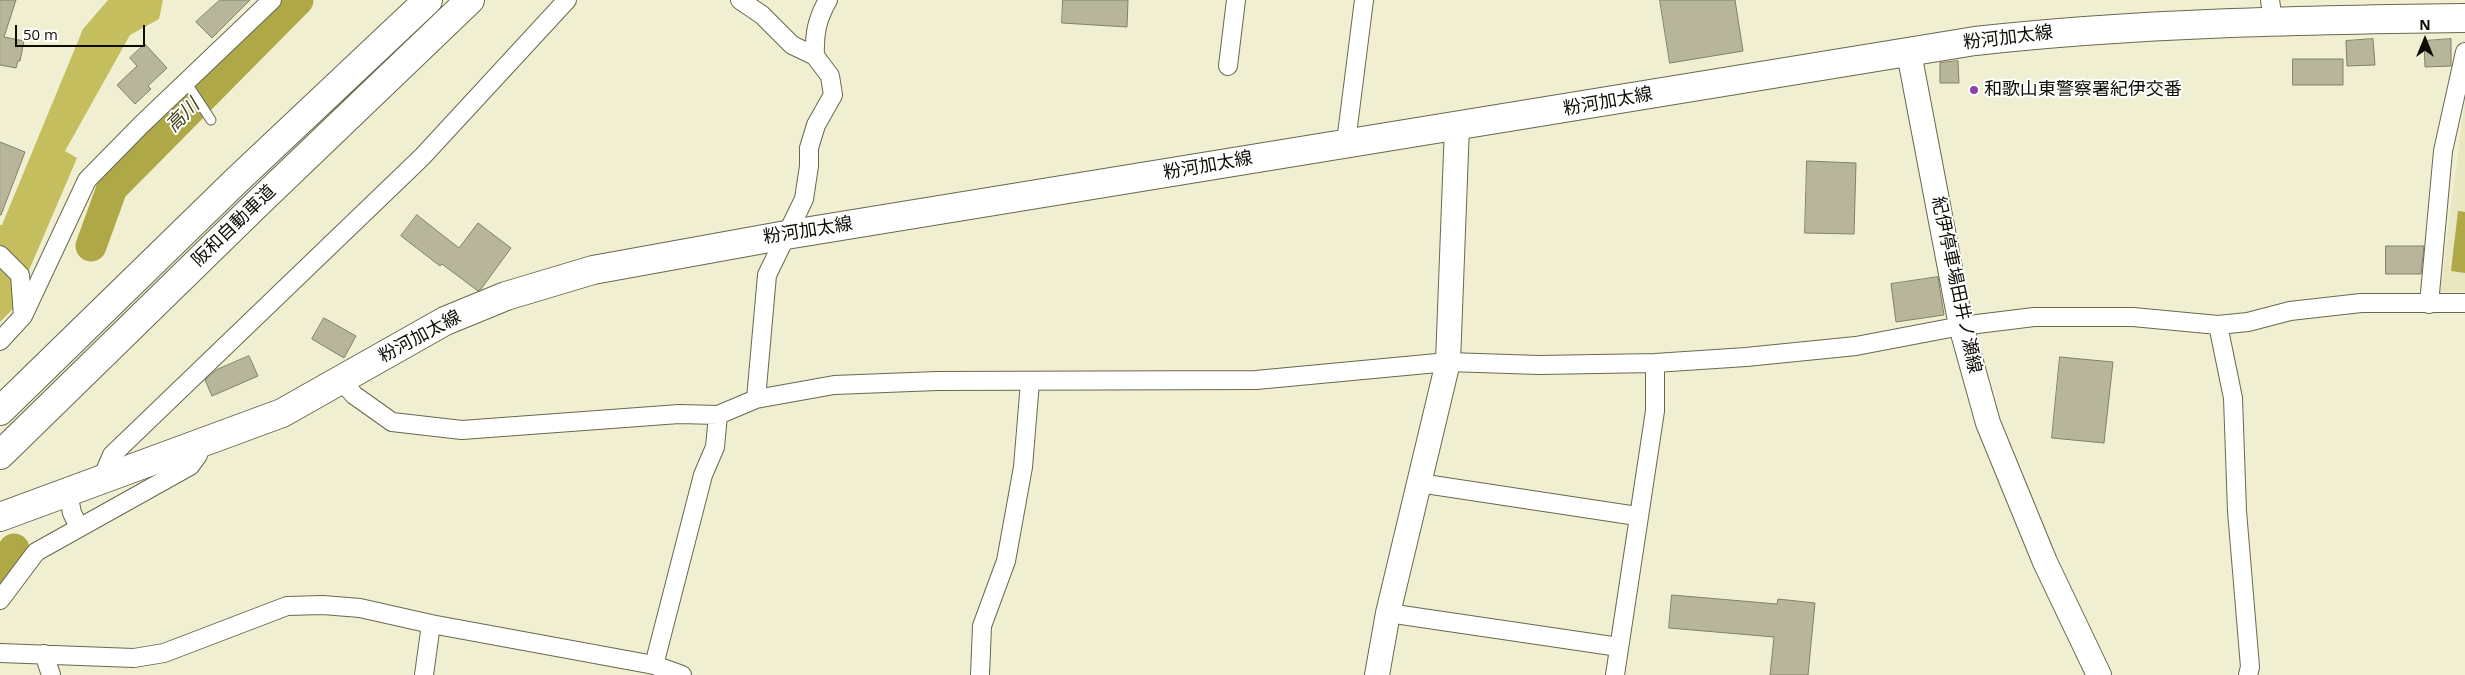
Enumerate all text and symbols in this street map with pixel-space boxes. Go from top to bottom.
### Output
scale bar [18,15,148,47]
north arrow [2400,15,2450,65]
text: N [2419,15,2431,34]
street label: 粉河加太線 [1962,22,2054,54]
text: 50 m [23,24,58,44]
place label: 和歌山東警察署紀伊交番 [1984,79,2182,101]
street label: 粉河加太線 [1562,84,1654,120]
marker: 和歌山東警察署紀伊交番 [1968,84,1980,96]
water label: 高川 [162,95,204,137]
street label: 粉河加太線 [1162,148,1254,184]
street label: 阪和自動車道 [188,181,280,271]
street label: 紀伊停車場田井ノ瀬線 [1927,195,1985,375]
street label: 粉河加太線 [762,213,854,249]
street label: 粉河加太線 [375,306,465,368]

